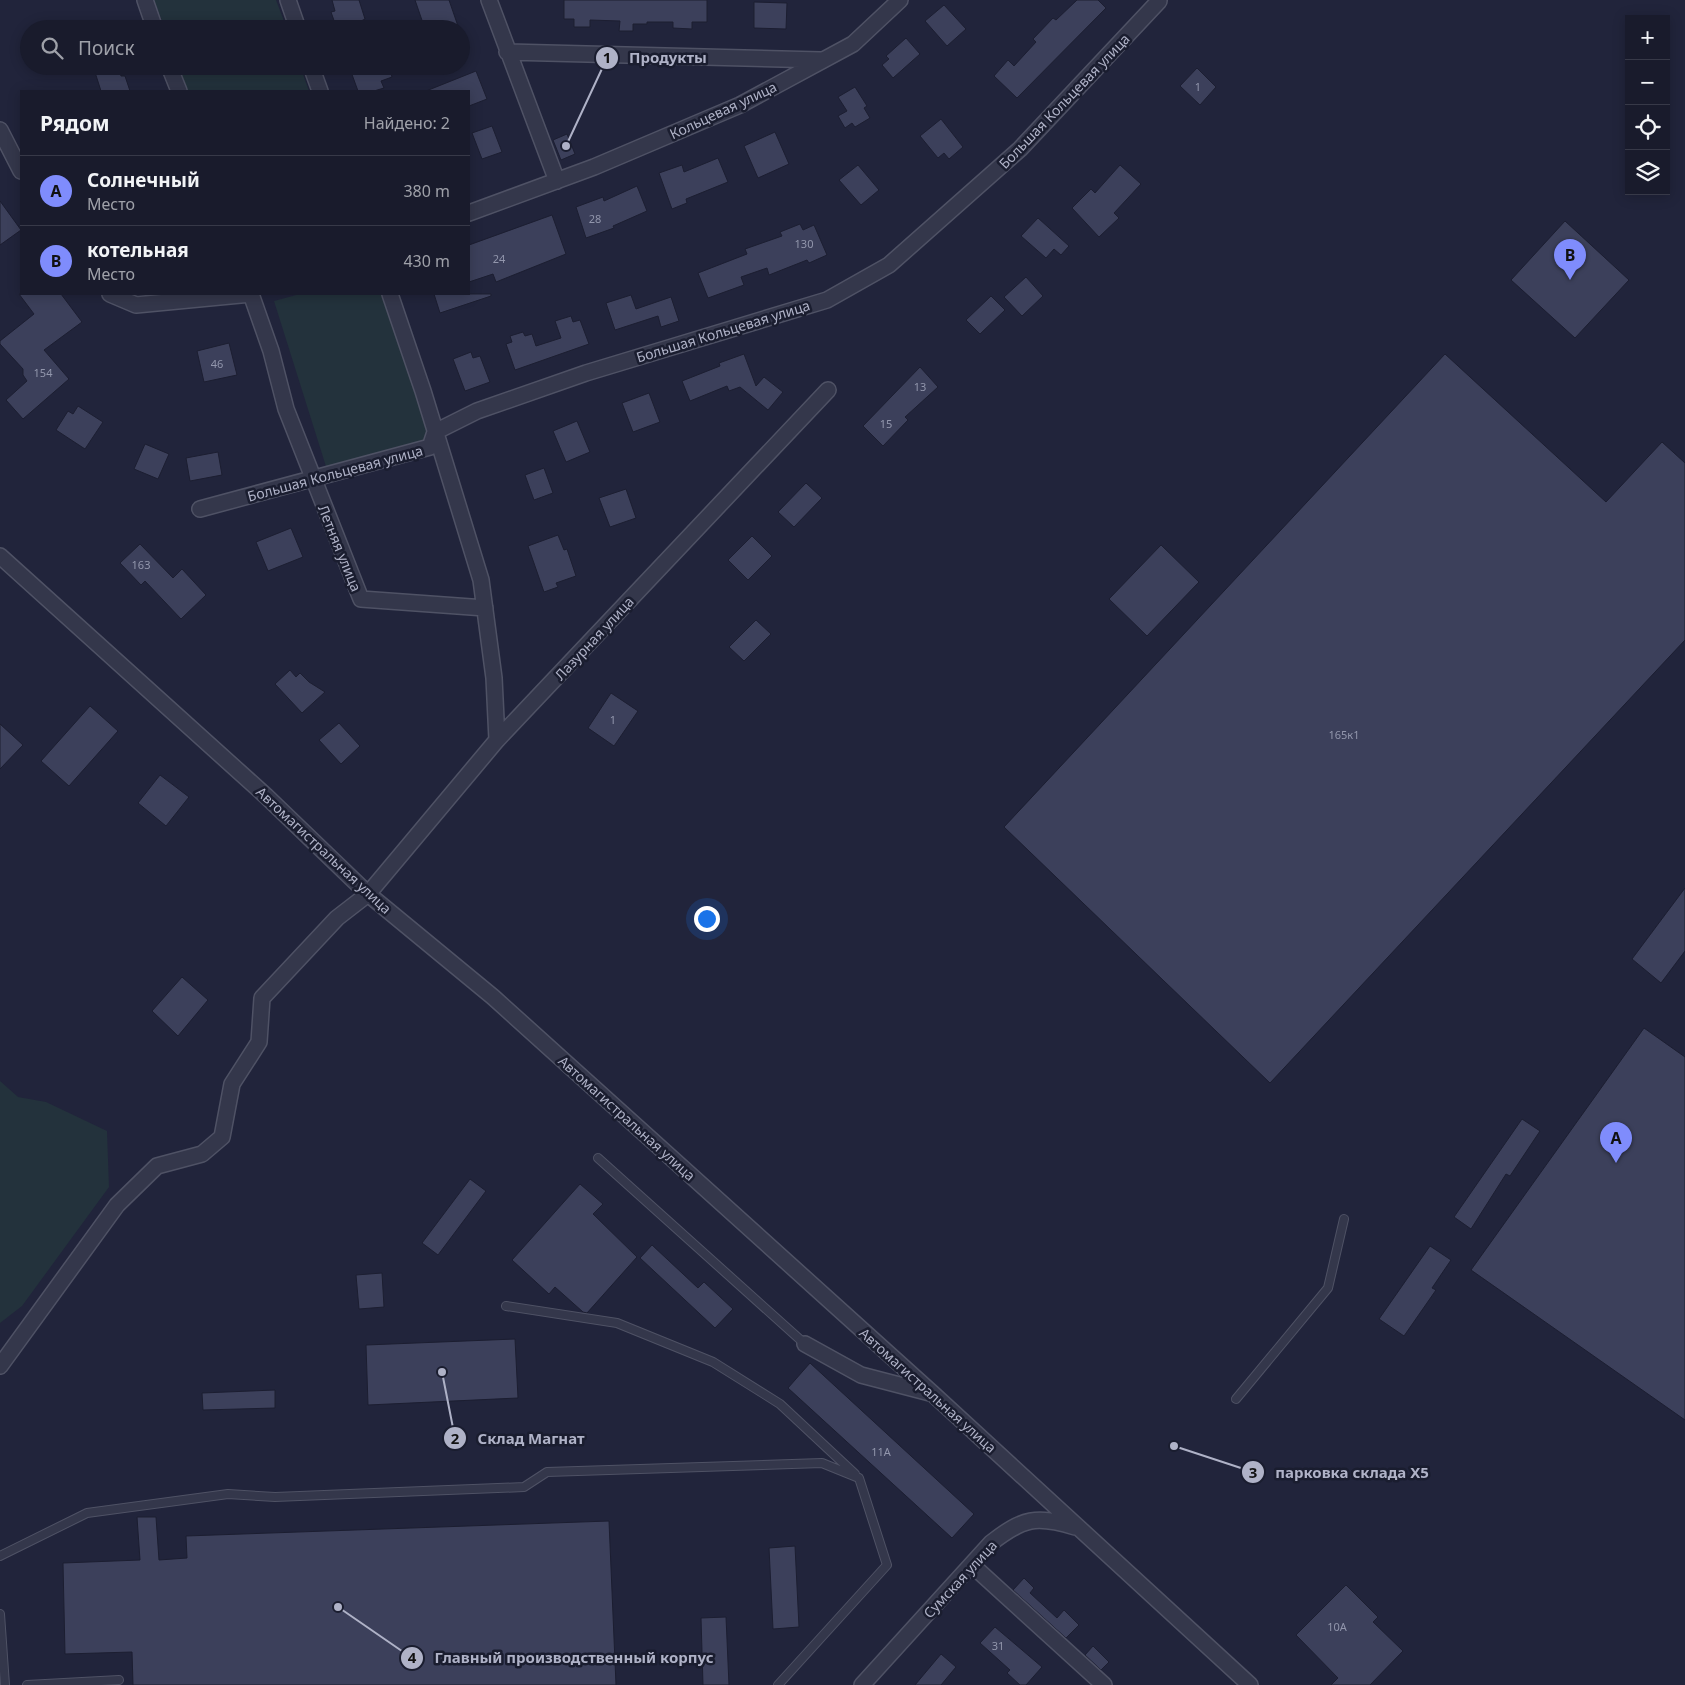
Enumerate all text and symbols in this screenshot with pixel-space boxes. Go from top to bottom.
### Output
map controls [1625,15,1670,195]
button: + [1625,15,1670,60]
search box [20,20,470,75]
street label: Большая Кольцевая улица [994,29,1134,173]
icon: search [38,34,66,62]
text: Поиск [78,35,134,61]
callout: Продукты [594,43,717,73]
text: 1 [603,47,611,67]
text: Продукты [629,47,707,67]
button: − [1625,60,1670,105]
street label: Кольцевая улица [666,77,780,143]
house number: 1 [1195,79,1201,94]
button: locate [1625,105,1670,150]
text: Рядом [40,109,110,137]
text: Найдено: 2 [364,112,450,134]
button: layers [1625,150,1670,195]
text: Солнечный [87,167,200,193]
text: A [50,180,62,202]
text: 380 m [403,180,450,202]
text: Место [87,193,135,215]
house number: 28 [589,211,601,226]
house number: 130 [795,236,813,251]
text: котельная [87,237,189,263]
pin: B [1554,239,1586,280]
text: B [51,250,61,272]
text: 430 m [403,250,450,272]
house number: 24 [493,251,506,266]
text: Место [87,263,135,285]
street label: Большая Кольцевая улица [634,295,812,367]
house number: 46 [211,356,223,371]
house number: 154 [34,365,53,380]
house number: 13 [914,379,926,394]
house number: 15 [880,416,892,431]
street label: Большая Кольцевая улица [245,440,425,506]
street label: Летняя улица [314,502,366,594]
house number: 163 [132,557,150,572]
street label: Лазурная улица [550,592,638,684]
house number: 1 [610,712,616,727]
house number: 165к1 [1328,727,1360,742]
street label: Автомагистральная улица [252,782,396,918]
your location [694,906,720,932]
street label: Автомагистральная улица [554,1051,700,1185]
pin: A [1600,1122,1632,1163]
street label: Автомагистральная улица [855,1323,1001,1457]
callout: Склад Магнат [442,1423,594,1453]
text: 2 [451,1428,460,1448]
text: Склад Магнат [477,1428,585,1448]
house number: 11А [871,1444,892,1459]
callout: парковка склада X5 [1241,1457,1439,1487]
text: 3 [1249,1462,1257,1482]
text: парковка склада X5 [1275,1462,1429,1482]
street label: Сумская улица [919,1536,1001,1622]
house number: 10А [1327,1619,1348,1634]
house number: 31 [992,1638,1004,1653]
callout: Главный производственный корпус [399,1643,723,1673]
text: 4 [408,1647,417,1667]
text: Главный производственный корпус [434,1647,714,1667]

